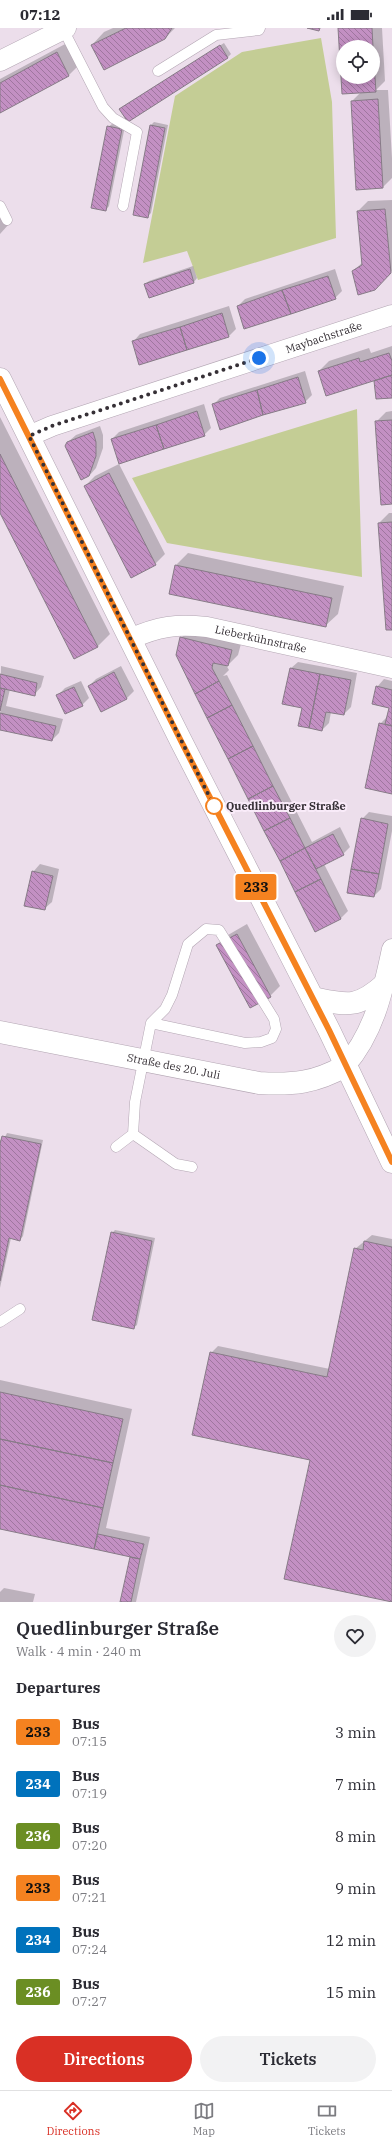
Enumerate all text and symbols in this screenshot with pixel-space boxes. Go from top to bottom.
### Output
text: 07:12 [20,5,61,24]
map controls [336,40,380,84]
button: locate [336,40,380,84]
street label: Maybachstraße [284,318,364,356]
your location [249,348,269,368]
street label: Lieberkühnstraße [213,622,308,656]
marker: Quedlinburger Straße [205,797,223,815]
place label: Quedlinburger Straße [226,799,346,813]
line badge: 233 [233,874,279,900]
text: 233 [243,878,269,896]
street label: Straße des 20. Juli [126,1050,222,1082]
button: heart [334,1615,376,1657]
text: Quedlinburger Straße [16,1616,219,1640]
text: Walk · 4 min · 240 m [16,1643,141,1660]
text: Departures [16,1678,100,1697]
text: Bus [72,1714,100,1733]
text: 233 [25,1723,51,1741]
text: 3 min [335,1723,376,1742]
text: 07:15 [72,1733,107,1750]
text: Bus [72,1766,100,1785]
text: 234 [25,1775,51,1793]
text: 7 min [335,1775,376,1794]
text: 07:19 [72,1785,107,1802]
text: Bus [72,1818,100,1837]
text: 236 [25,1827,51,1845]
text: 8 min [335,1827,376,1846]
text: 07:20 [72,1837,107,1854]
text: Bus [72,1870,100,1889]
text: 233 [25,1879,51,1897]
text: 9 min [335,1879,376,1898]
text: 07:21 [72,1889,107,1906]
text: Bus [72,1922,100,1941]
text: 234 [25,1931,51,1949]
text: 12 min [326,1931,376,1950]
text: 07:24 [72,1941,107,1958]
text: Bus [72,1974,100,1993]
text: 236 [25,1983,51,2001]
text: 15 min [326,1983,376,2002]
text: 07:27 [72,1993,107,2010]
button: Directions [16,2036,192,2082]
button: Tickets [200,2036,376,2082]
tab: Directions [46,2100,100,2138]
tab: Map [193,2100,215,2138]
tab: Tickets [308,2100,346,2138]

